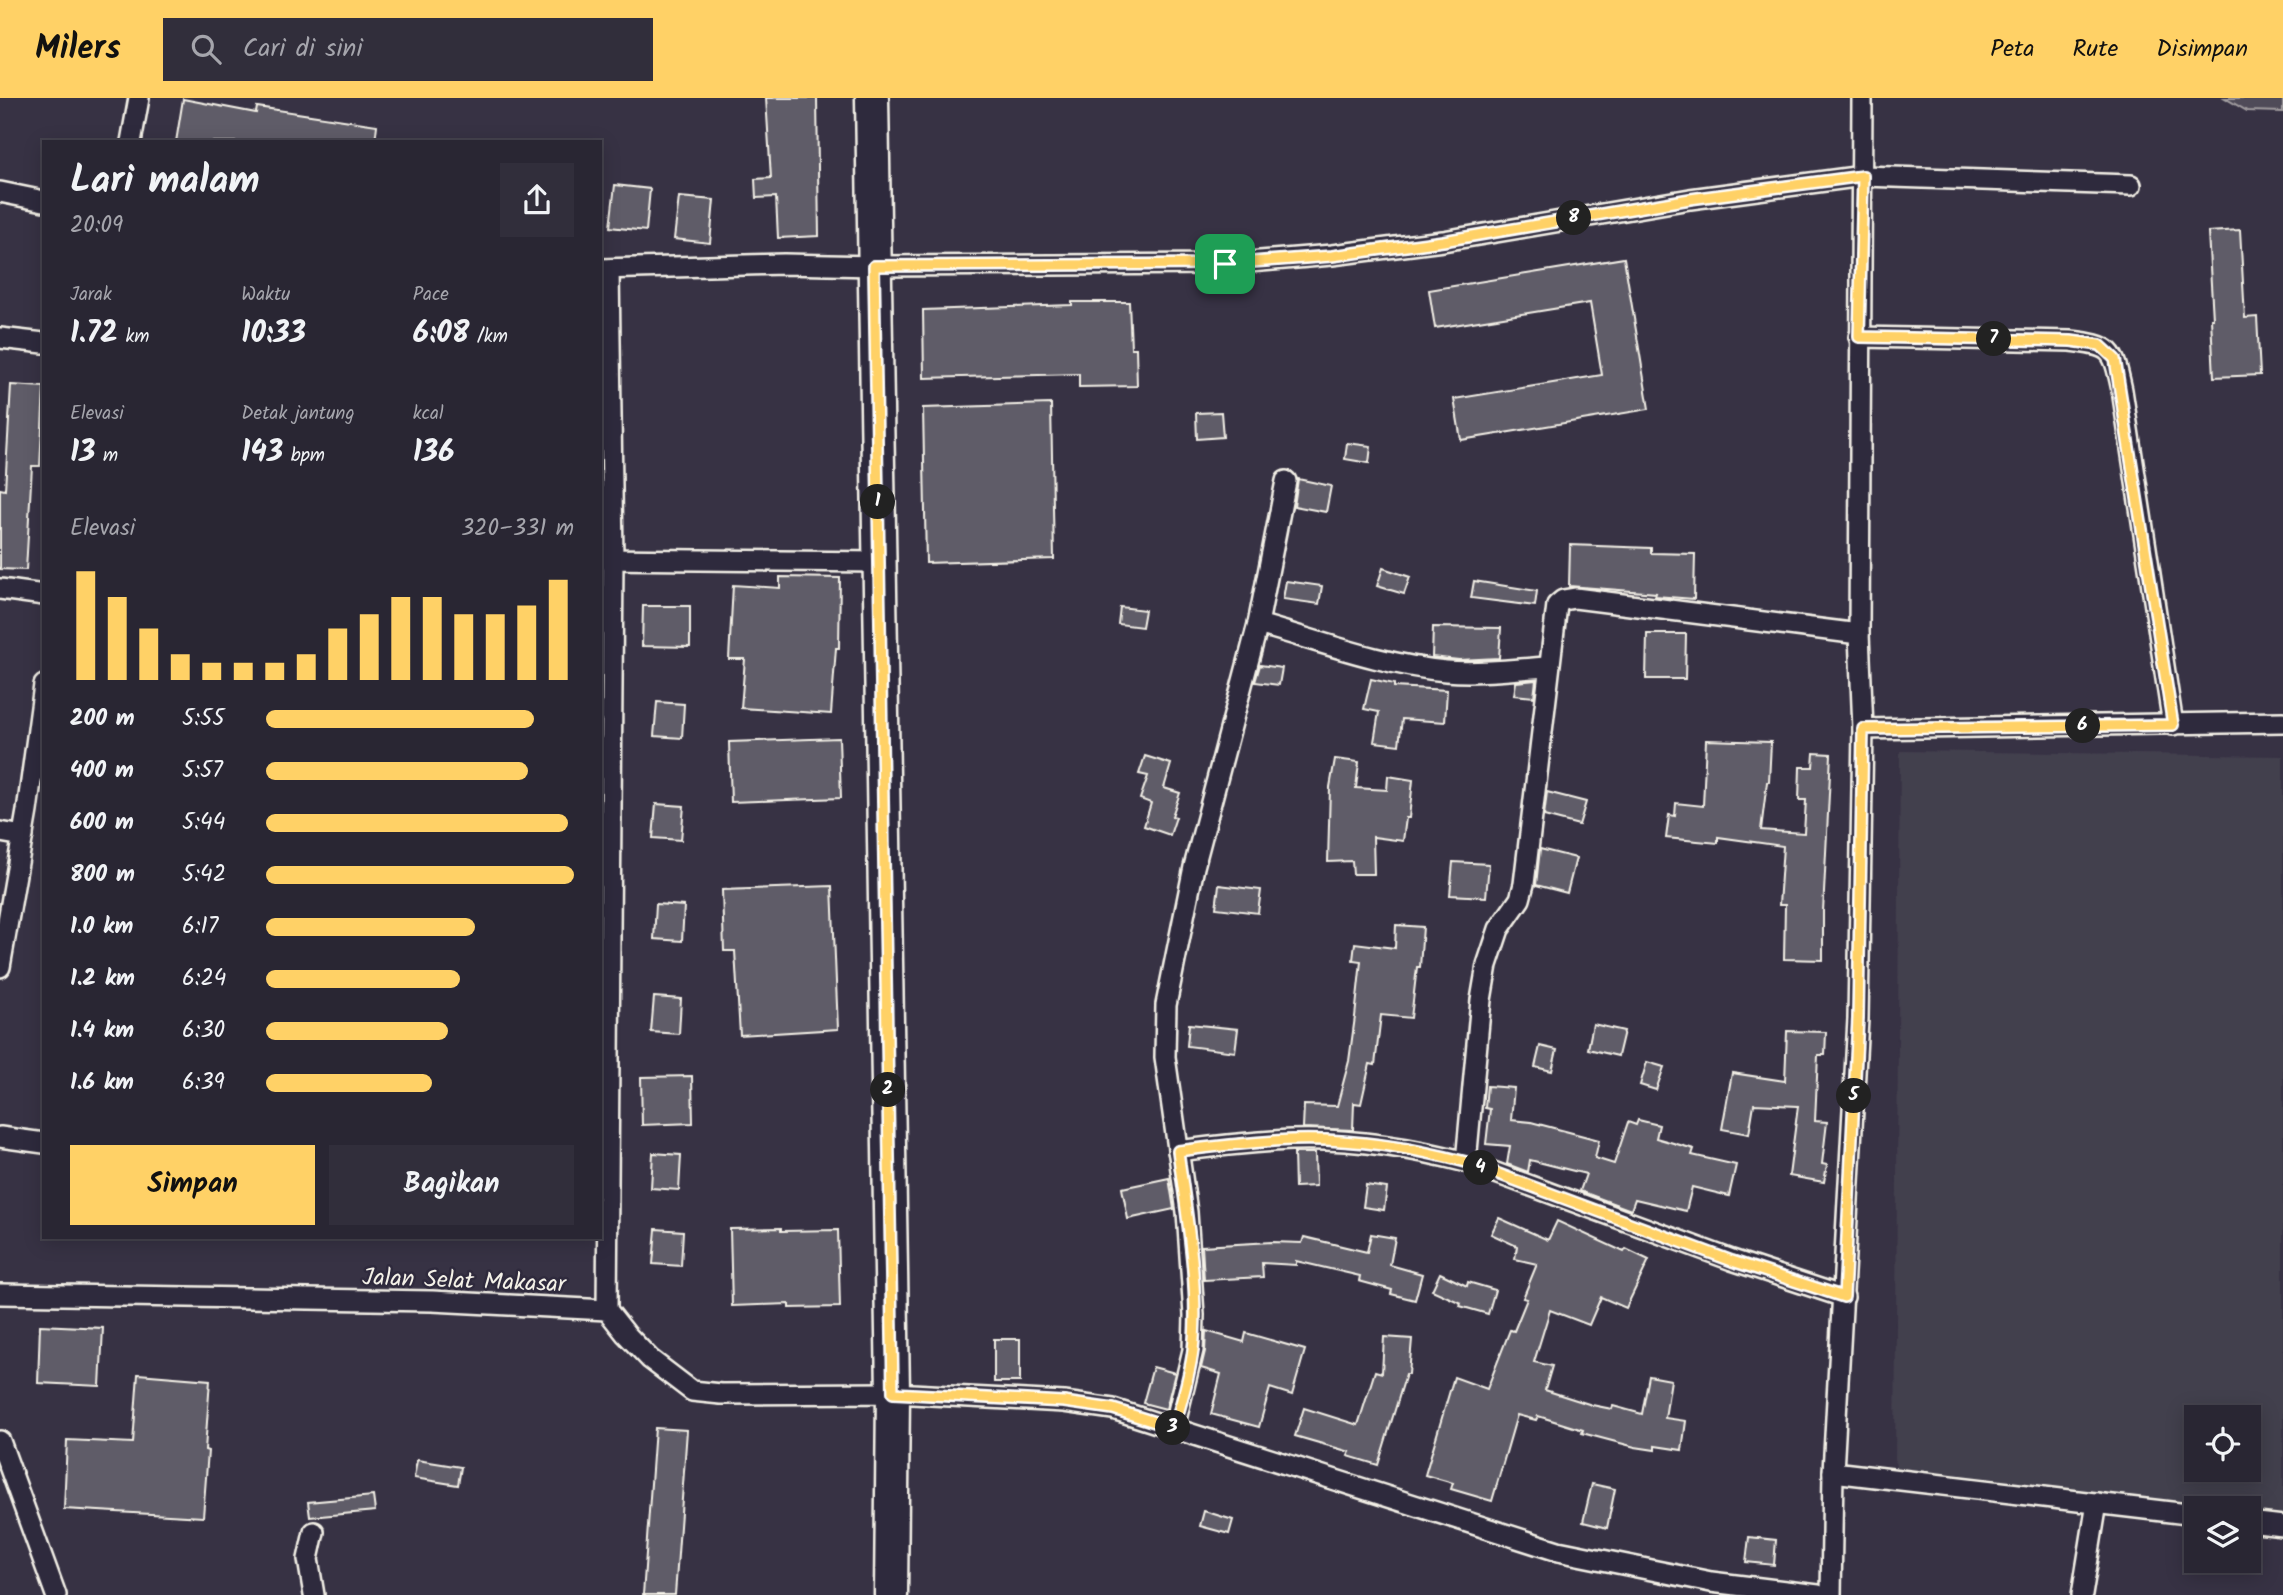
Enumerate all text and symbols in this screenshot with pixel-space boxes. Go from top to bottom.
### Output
search box [163,18,653,81]
text: Milers [35,23,121,76]
text: Cari di sini [243,28,363,70]
icon: search [187,30,225,68]
text: Peta [1990,30,2035,69]
text: Rute [2073,30,2118,69]
text: Disimpan [2156,30,2248,69]
text: Lari malam [70,152,260,212]
button: share [500,163,574,237]
pin: 8 [1556,200,1592,236]
text: 8 [1568,202,1579,232]
text: 20:09 [70,208,123,244]
pin [1195,234,1255,294]
icon: arrive [1206,245,1244,283]
text: Jarak [70,280,112,310]
text: Waktu [241,280,291,310]
text: Pace [413,280,449,310]
text: 1.72 [70,310,118,358]
text: 10:33 [241,310,306,358]
text: 6:08 [413,310,469,358]
text: km [118,322,149,352]
text: /km [469,322,508,352]
pin: 7 [1976,322,2011,356]
text: 7 [1989,323,1998,353]
text: Elevasi [70,399,124,429]
text: Detak jantung [241,399,354,429]
text: kcal [413,399,444,429]
text: 13 [70,429,95,477]
text: 143 [241,429,283,477]
text: 136 [413,429,454,477]
text: m [95,441,118,471]
text: bpm [283,441,325,471]
pin: 1 [860,484,896,520]
text: 1 [875,486,880,516]
text: Elevasi [70,511,135,547]
text: 320–331 m [461,511,574,547]
text: 200 m [70,701,135,737]
text: 5:55 [182,701,225,737]
pin: 6 [2066,708,2100,744]
text: 6 [2077,710,2088,740]
text: 400 m [70,753,134,789]
text: 5:57 [182,753,223,789]
text: 600 m [70,805,134,841]
text: 5:44 [182,805,225,841]
text: 800 m [70,857,135,893]
text: 5:42 [182,857,226,893]
text: 1.0 km [70,909,133,945]
text: 6:17 [182,909,218,945]
text: 1.2 km [70,961,135,997]
text: 6:24 [182,961,226,997]
text: 1.4 km [70,1013,134,1049]
text: 6:30 [182,1013,225,1049]
text: 1.6 km [70,1065,134,1101]
text: 6:39 [182,1065,225,1101]
pin: 2 [870,1072,906,1108]
text: 2 [882,1074,893,1104]
pin: 5 [1836,1079,1871,1114]
text: 5 [1849,1080,1858,1110]
button: Simpan [70,1145,315,1225]
button: Bagikan [329,1145,574,1225]
pin: 4 [1464,1150,1498,1186]
text: 4 [1475,1152,1486,1182]
street label: Jalan Selat Makasar [361,1258,568,1305]
map controls [2184,1405,2261,1573]
button: locate [2184,1405,2261,1482]
pin: 3 [1156,1410,1190,1446]
text: 3 [1167,1412,1178,1442]
button: layers [2184,1496,2261,1573]

